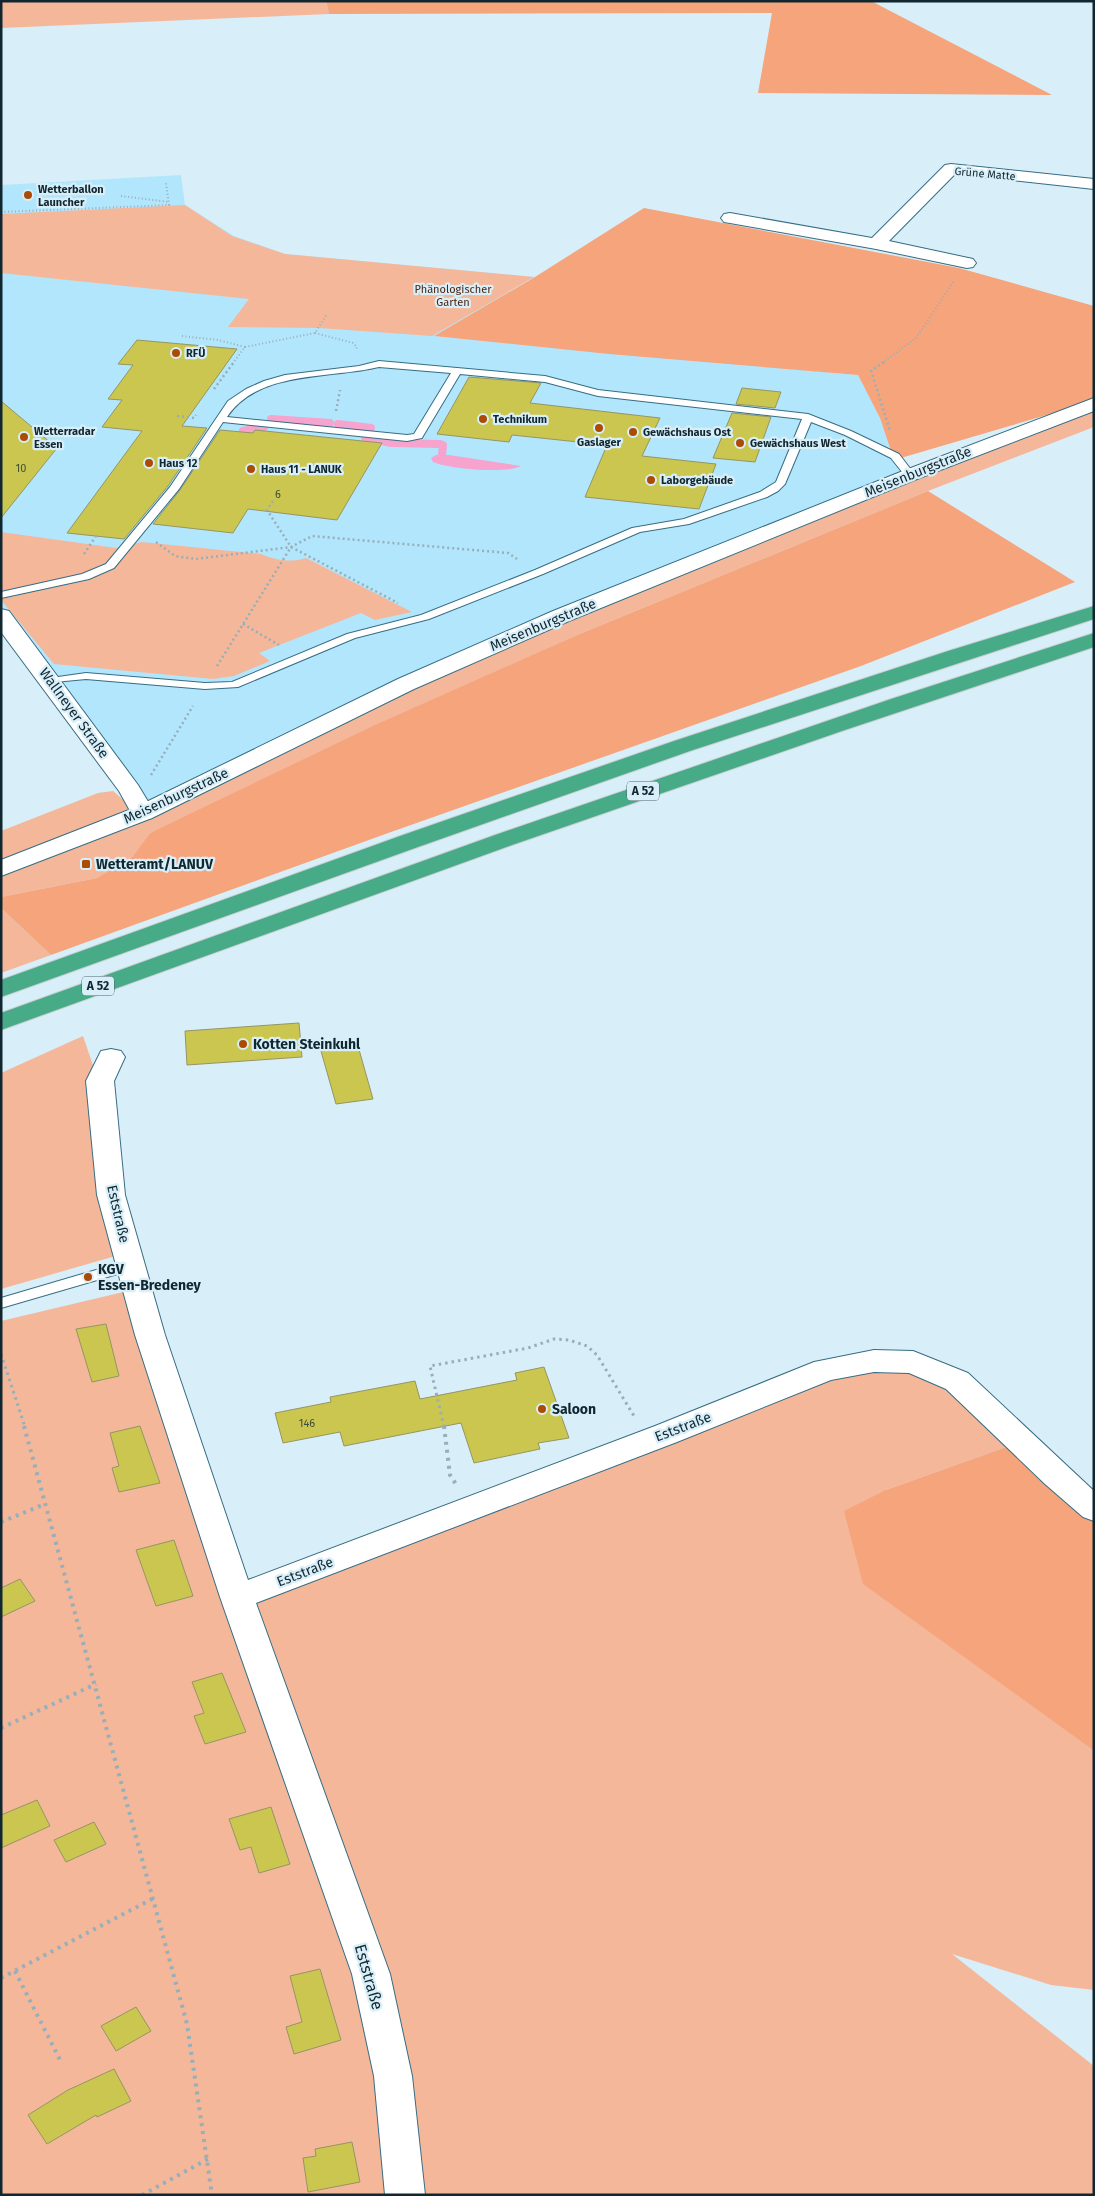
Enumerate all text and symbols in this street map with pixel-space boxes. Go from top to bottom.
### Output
street label: Grüne Matte [954,165,1016,183]
place label: Wetterballon Launcher [38,183,104,209]
marker: Wetterballon Launcher [22,189,34,201]
park label: Phänologischer Garten [415,283,492,309]
marker: RFÜ [170,347,182,359]
place label: RFÜ [186,347,205,360]
marker: Technikum [477,413,489,425]
place label: Technikum [493,413,547,426]
marker: Gaslager [593,422,605,434]
place label: Wetterradar Essen [34,425,96,451]
marker: Gewächshaus Ost [627,426,639,438]
place label: Gewächshaus Ost [643,426,732,439]
marker: Wetterradar Essen [18,431,30,443]
place label: Gaslager [577,436,621,449]
marker: Gewächshaus West [734,437,746,449]
place label: Gewächshaus West [750,437,846,450]
street label: Meisenburgstraße [862,443,974,501]
marker: Haus 12 [143,457,155,469]
place label: Haus 12 [159,457,198,470]
house number: 10 [16,462,26,475]
marker: Haus 11 - LANUK [245,463,257,475]
place label: Haus 11 - LANUK [261,463,343,476]
marker: Laborgebäude [645,474,657,486]
place label: Laborgebäude [661,474,733,487]
house number: 6 [275,488,281,501]
street label: Meisenburgstraße [487,595,599,655]
street label: Wallneyer Straße [36,665,112,761]
street label: Meisenburgstraße [121,764,231,828]
road number: A 52 [627,781,659,800]
place label: Wetteramt/LANUV [96,856,214,873]
marker: Wetteramt/LANUV [80,858,92,870]
road number: A 52 [82,976,114,996]
place label: Kotten Steinkuhl [253,1036,361,1053]
marker: Kotten Steinkuhl [237,1038,249,1050]
street label: Eststraße [103,1183,133,1245]
place label: KGV Essen-Bredeney [98,1261,202,1294]
marker: KGV Essen-Bredeney [82,1271,94,1283]
place label: Saloon [552,1401,596,1418]
marker: Saloon [536,1403,548,1415]
street label: Eststraße [652,1408,714,1446]
house number: 146 [299,1417,315,1430]
street label: Eststraße [274,1553,336,1591]
street label: Eststraße [351,1942,387,2012]

